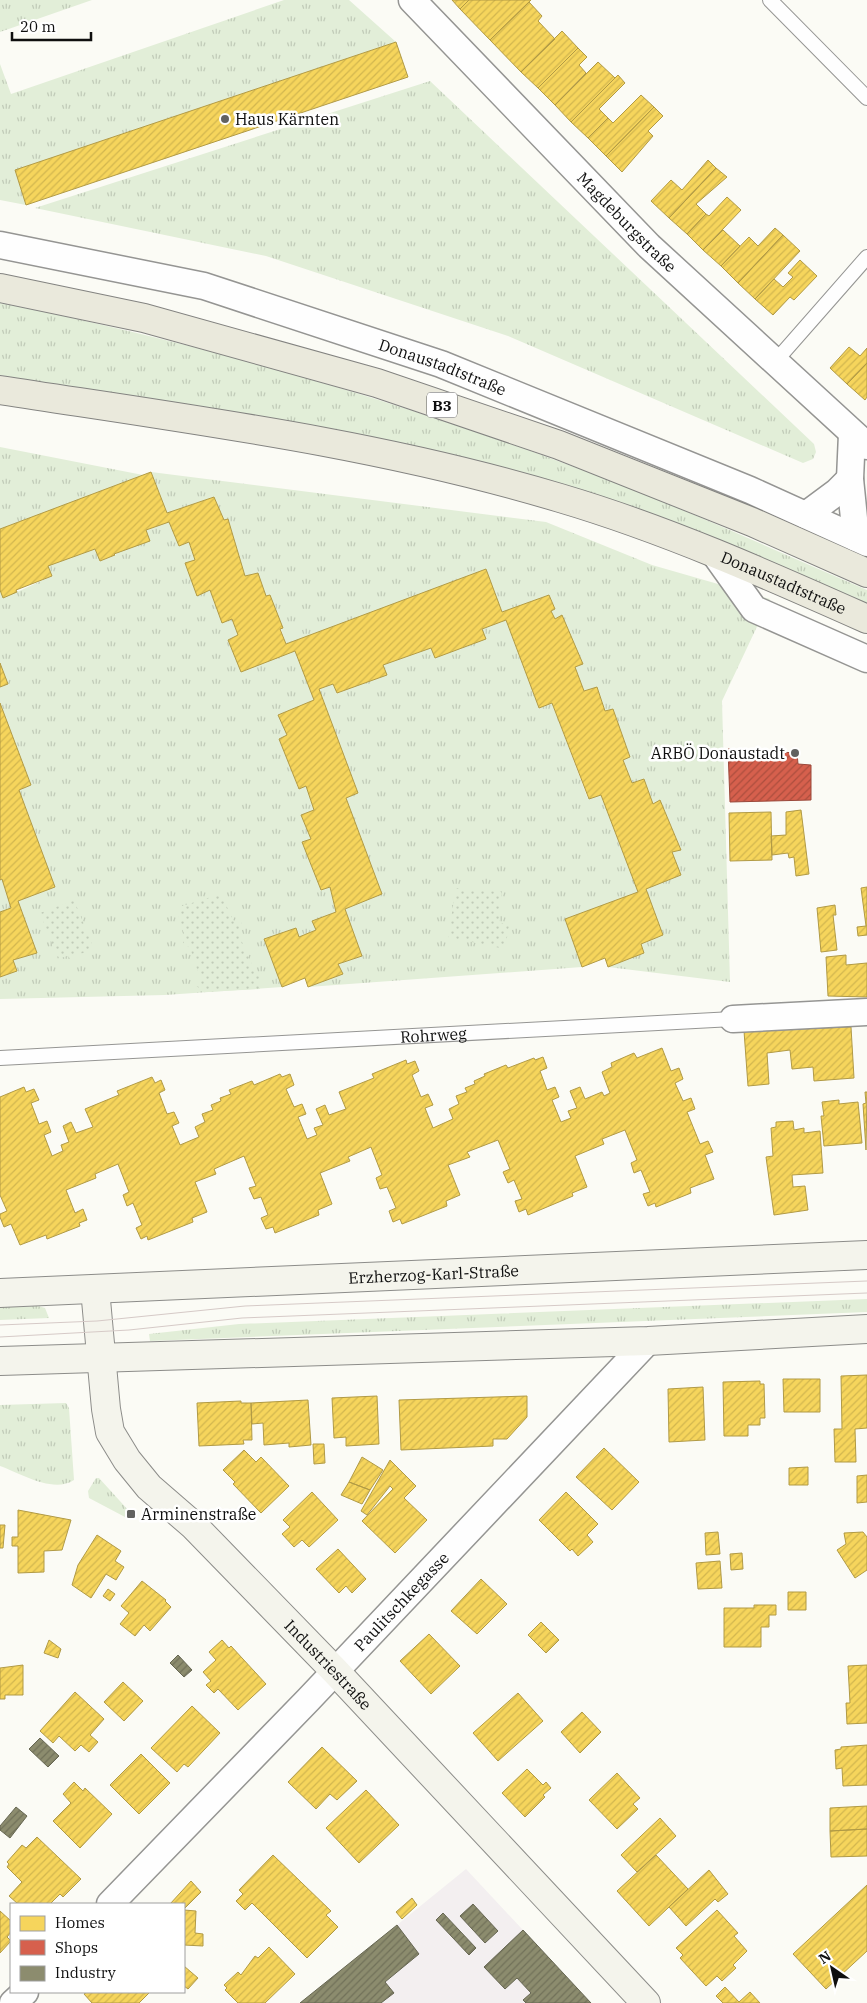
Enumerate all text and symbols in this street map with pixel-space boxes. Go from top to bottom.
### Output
scale bar [12,10,91,42]
text: 20 m [20,17,56,36]
place label: Haus Kärnten [235,109,339,129]
marker: Haus Kärnten [219,113,231,125]
street label: Magdeburgstraße [573,168,681,276]
street label: Donaustadtstraße [376,334,509,400]
road number: B3 [427,392,457,418]
street label: Donaustadtstraße [718,547,849,618]
place label: ARBÖ Donaustadt [651,743,785,763]
marker: ARBÖ Donaustadt [789,747,801,759]
street label: Rohrweg [400,1023,468,1047]
street label: Erzherzog-Karl-Straße [348,1260,519,1288]
place label: Arminenstraße [141,1504,256,1524]
marker: Arminenstraße [125,1508,137,1520]
street label: Paulitschkegasse [350,1548,453,1655]
street label: Industriestraße [280,1615,376,1714]
legend [10,1903,185,1993]
text: Homes [55,1913,105,1932]
text: Shops [55,1938,98,1957]
north arrow [807,1943,857,1993]
text: N [815,1947,834,1968]
text: Industry [55,1963,116,1982]

